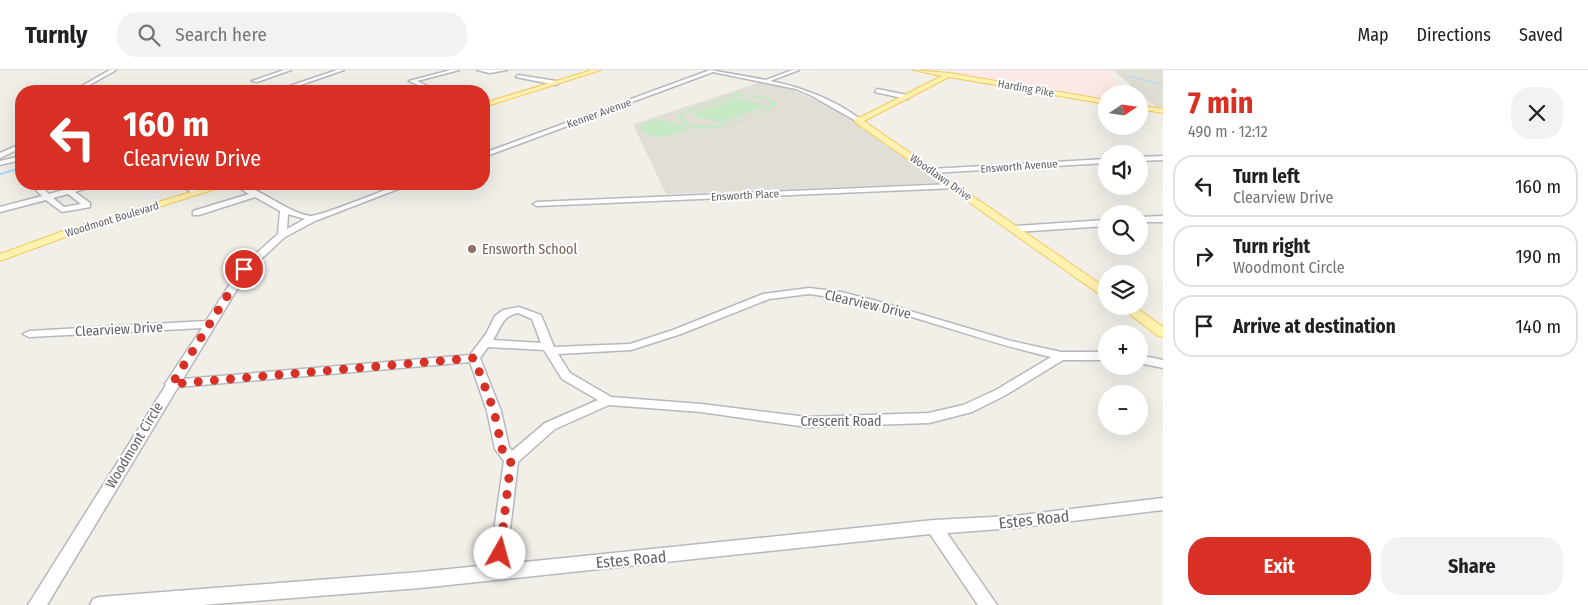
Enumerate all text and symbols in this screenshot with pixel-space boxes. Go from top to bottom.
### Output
search box [117,12,467,57]
text: Turnly [25,21,87,49]
icon: search [135,21,163,49]
text: Search here [175,23,267,46]
text: Map [1357,24,1389,46]
text: Directions [1417,24,1491,46]
text: Saved [1519,24,1563,46]
street label: Harding Pike [997,77,1055,100]
north arrow [1098,85,1148,135]
map controls [1098,85,1148,435]
text: 7 min [1188,85,1253,121]
button: close [1511,87,1563,139]
street label: Kenner Avenue [565,96,633,131]
text: 160 m [123,103,209,145]
icon: left [40,105,105,170]
text: 490 m · 12:12 [1188,122,1268,141]
text: Clearview Drive [123,145,261,172]
button: sound [1098,145,1148,195]
street label: Woodlawn Drive [907,151,974,204]
street label: Ensworth Avenue [980,157,1058,176]
text: Turn left [1233,165,1300,188]
icon: left [1190,172,1218,200]
text: 160 m [1515,175,1561,198]
street label: Ensworth Place [711,187,779,204]
text: Clearview Drive [1233,188,1333,207]
street label: Woodmont Boulevard [64,199,161,240]
button: search [1098,205,1148,255]
text: Turn right [1233,235,1310,258]
place label: Ensworth School [482,241,577,258]
icon: right [1190,242,1218,270]
marker: Ensworth School [466,243,478,255]
text: 190 m [1515,245,1561,268]
pin [223,248,265,290]
icon: arrive [230,255,258,283]
text: Woodmont Circle [1233,258,1345,277]
button: layers [1098,265,1148,315]
street label: Clearview Drive [823,286,913,323]
icon: arrive [1190,312,1218,340]
text: Arrive at destination [1233,315,1396,338]
text: 140 m [1515,315,1561,338]
street label: Clearview Drive [75,319,163,340]
button: + [1098,325,1148,375]
button: − [1098,385,1148,435]
street label: Woodmont Circle [102,399,167,491]
street label: Crescent Road [800,413,882,430]
street label: Estes Road [998,506,1070,533]
position arrow [473,526,525,578]
button: Exit [1188,537,1371,595]
button: Share [1381,537,1563,595]
street label: Estes Road [595,547,667,572]

